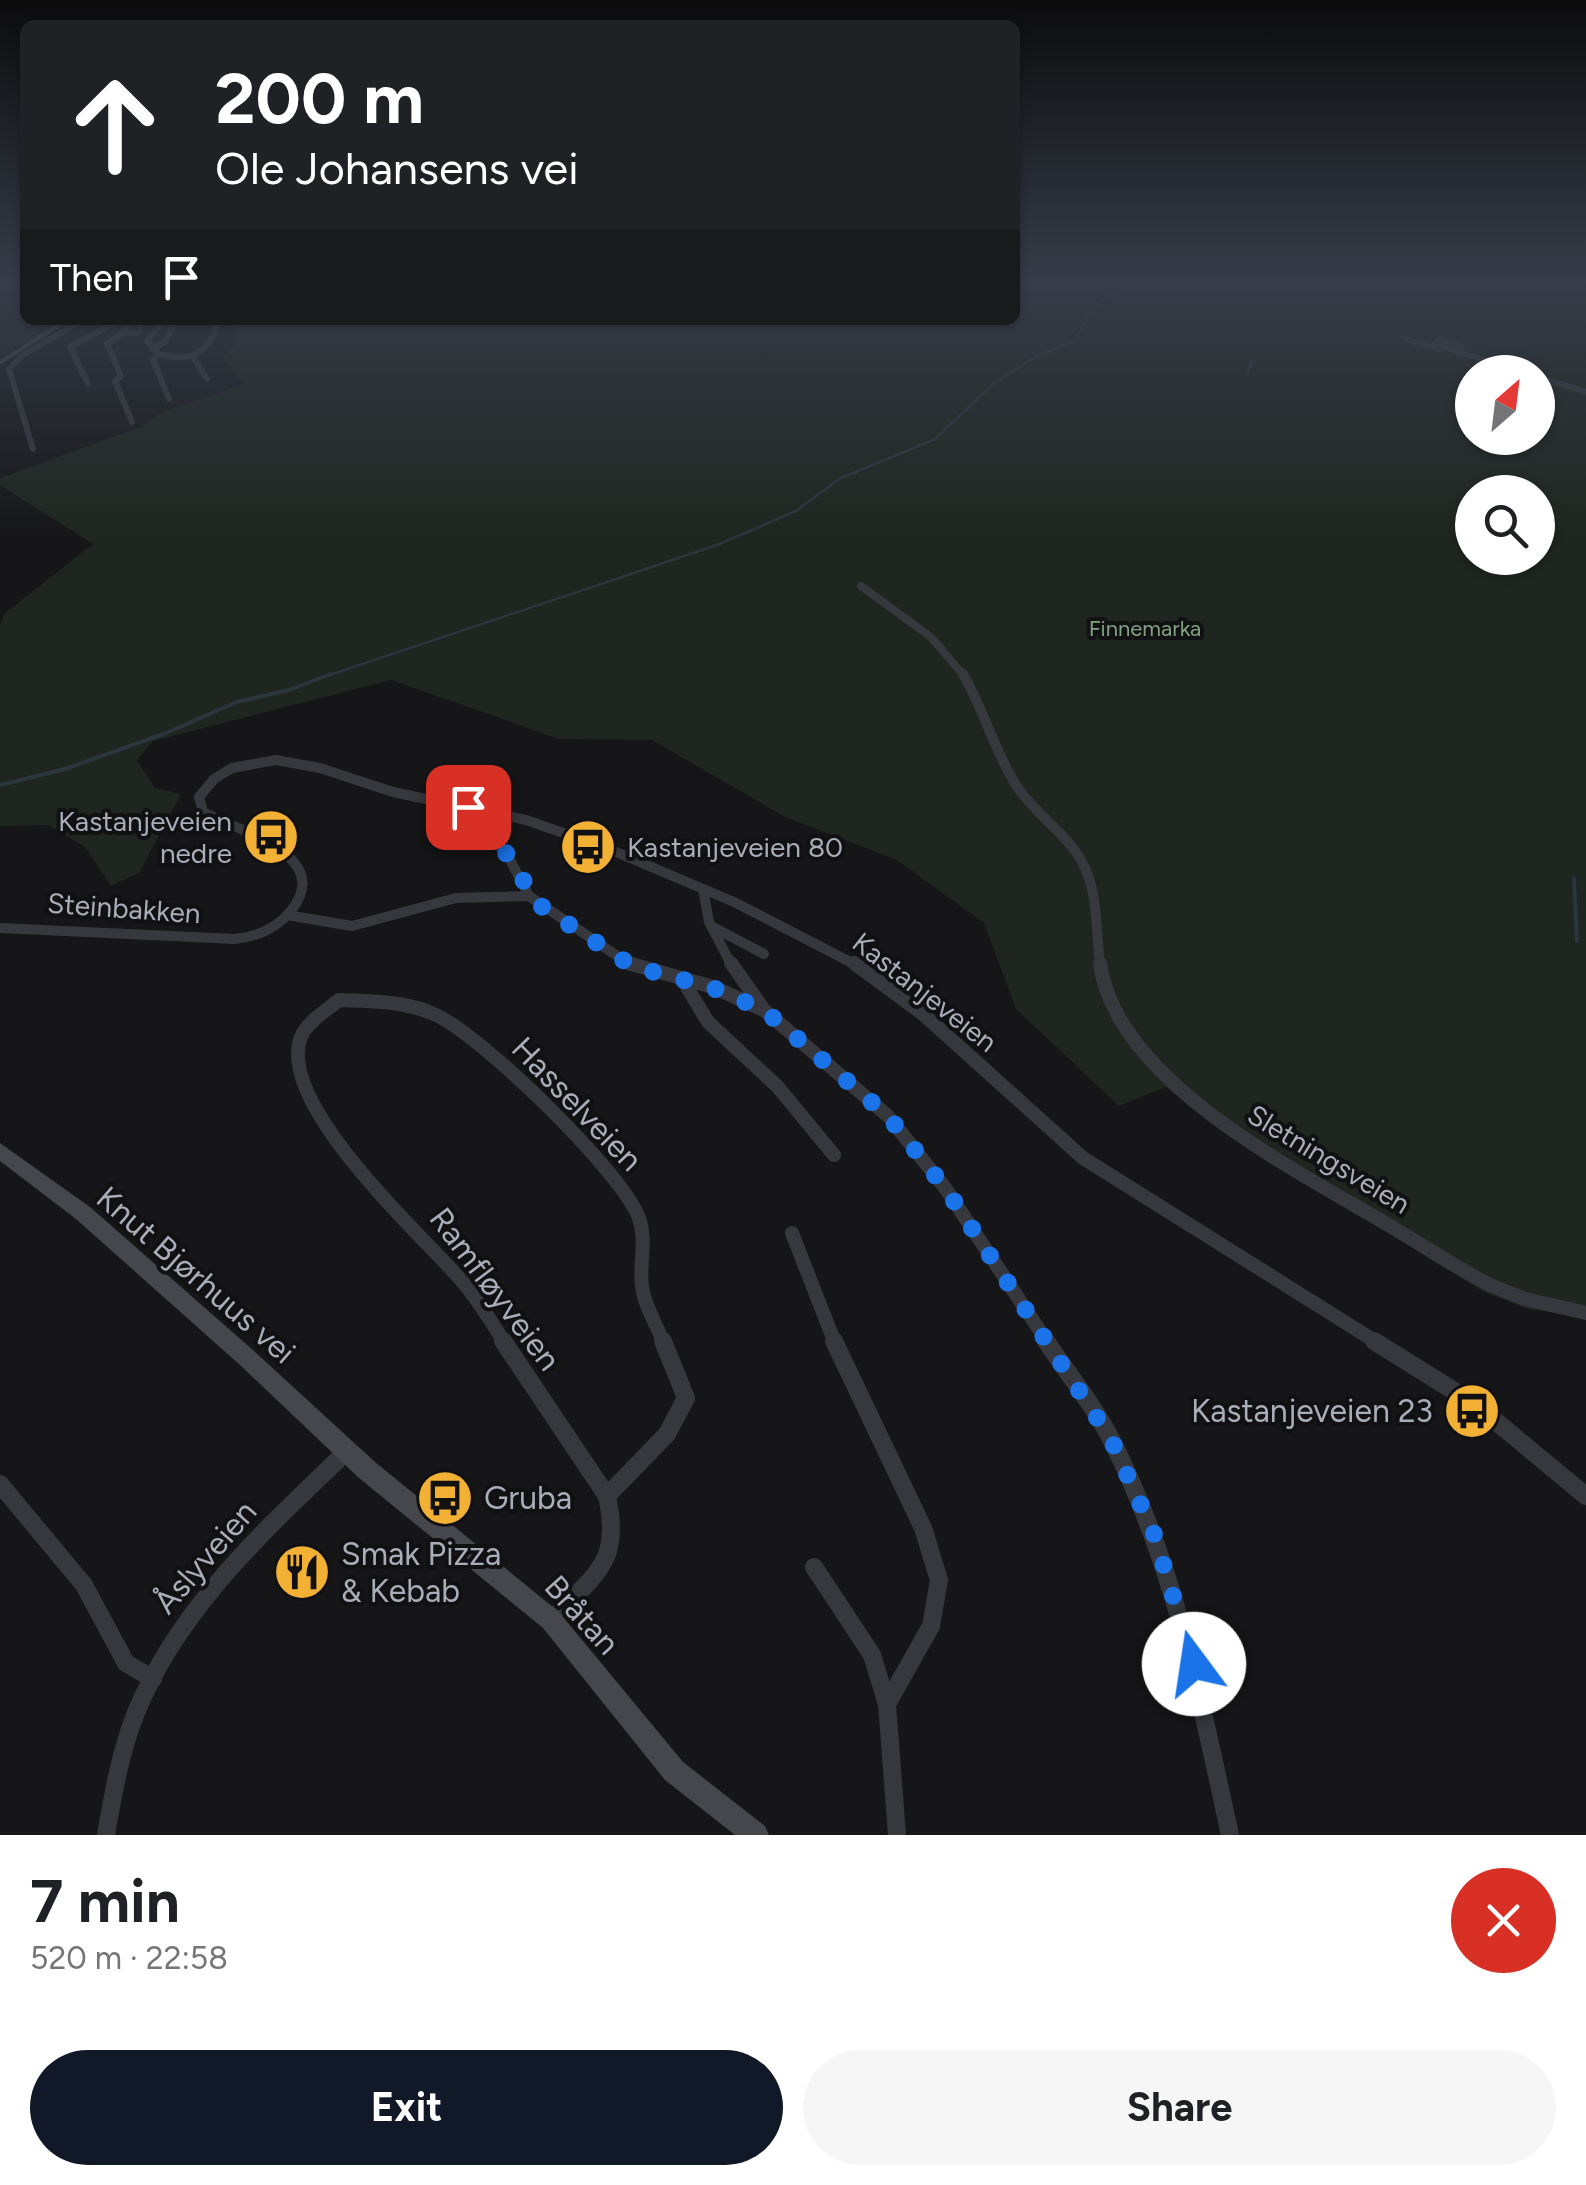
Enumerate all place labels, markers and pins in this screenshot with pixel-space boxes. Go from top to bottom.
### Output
pin [426,765,511,850]
place label: Kastanjeveien nedre [58,804,232,870]
bus stop icon: Kastanjeveien nedre [241,807,301,867]
bus stop icon: Kastanjeveien 80 [558,817,618,877]
place label: Kastanjeveien 80 [627,830,843,864]
bus stop icon: Kastanjeveien 23 [1442,1381,1502,1441]
place label: Kastanjeveien 23 [1191,1392,1433,1430]
bus stop icon: Gruba [415,1468,475,1528]
place label: Gruba [484,1479,572,1517]
place label: Smak Pizza & Kebab [341,1535,501,1610]
restaurant icon: Smak Pizza & Kebab [272,1542,332,1602]

